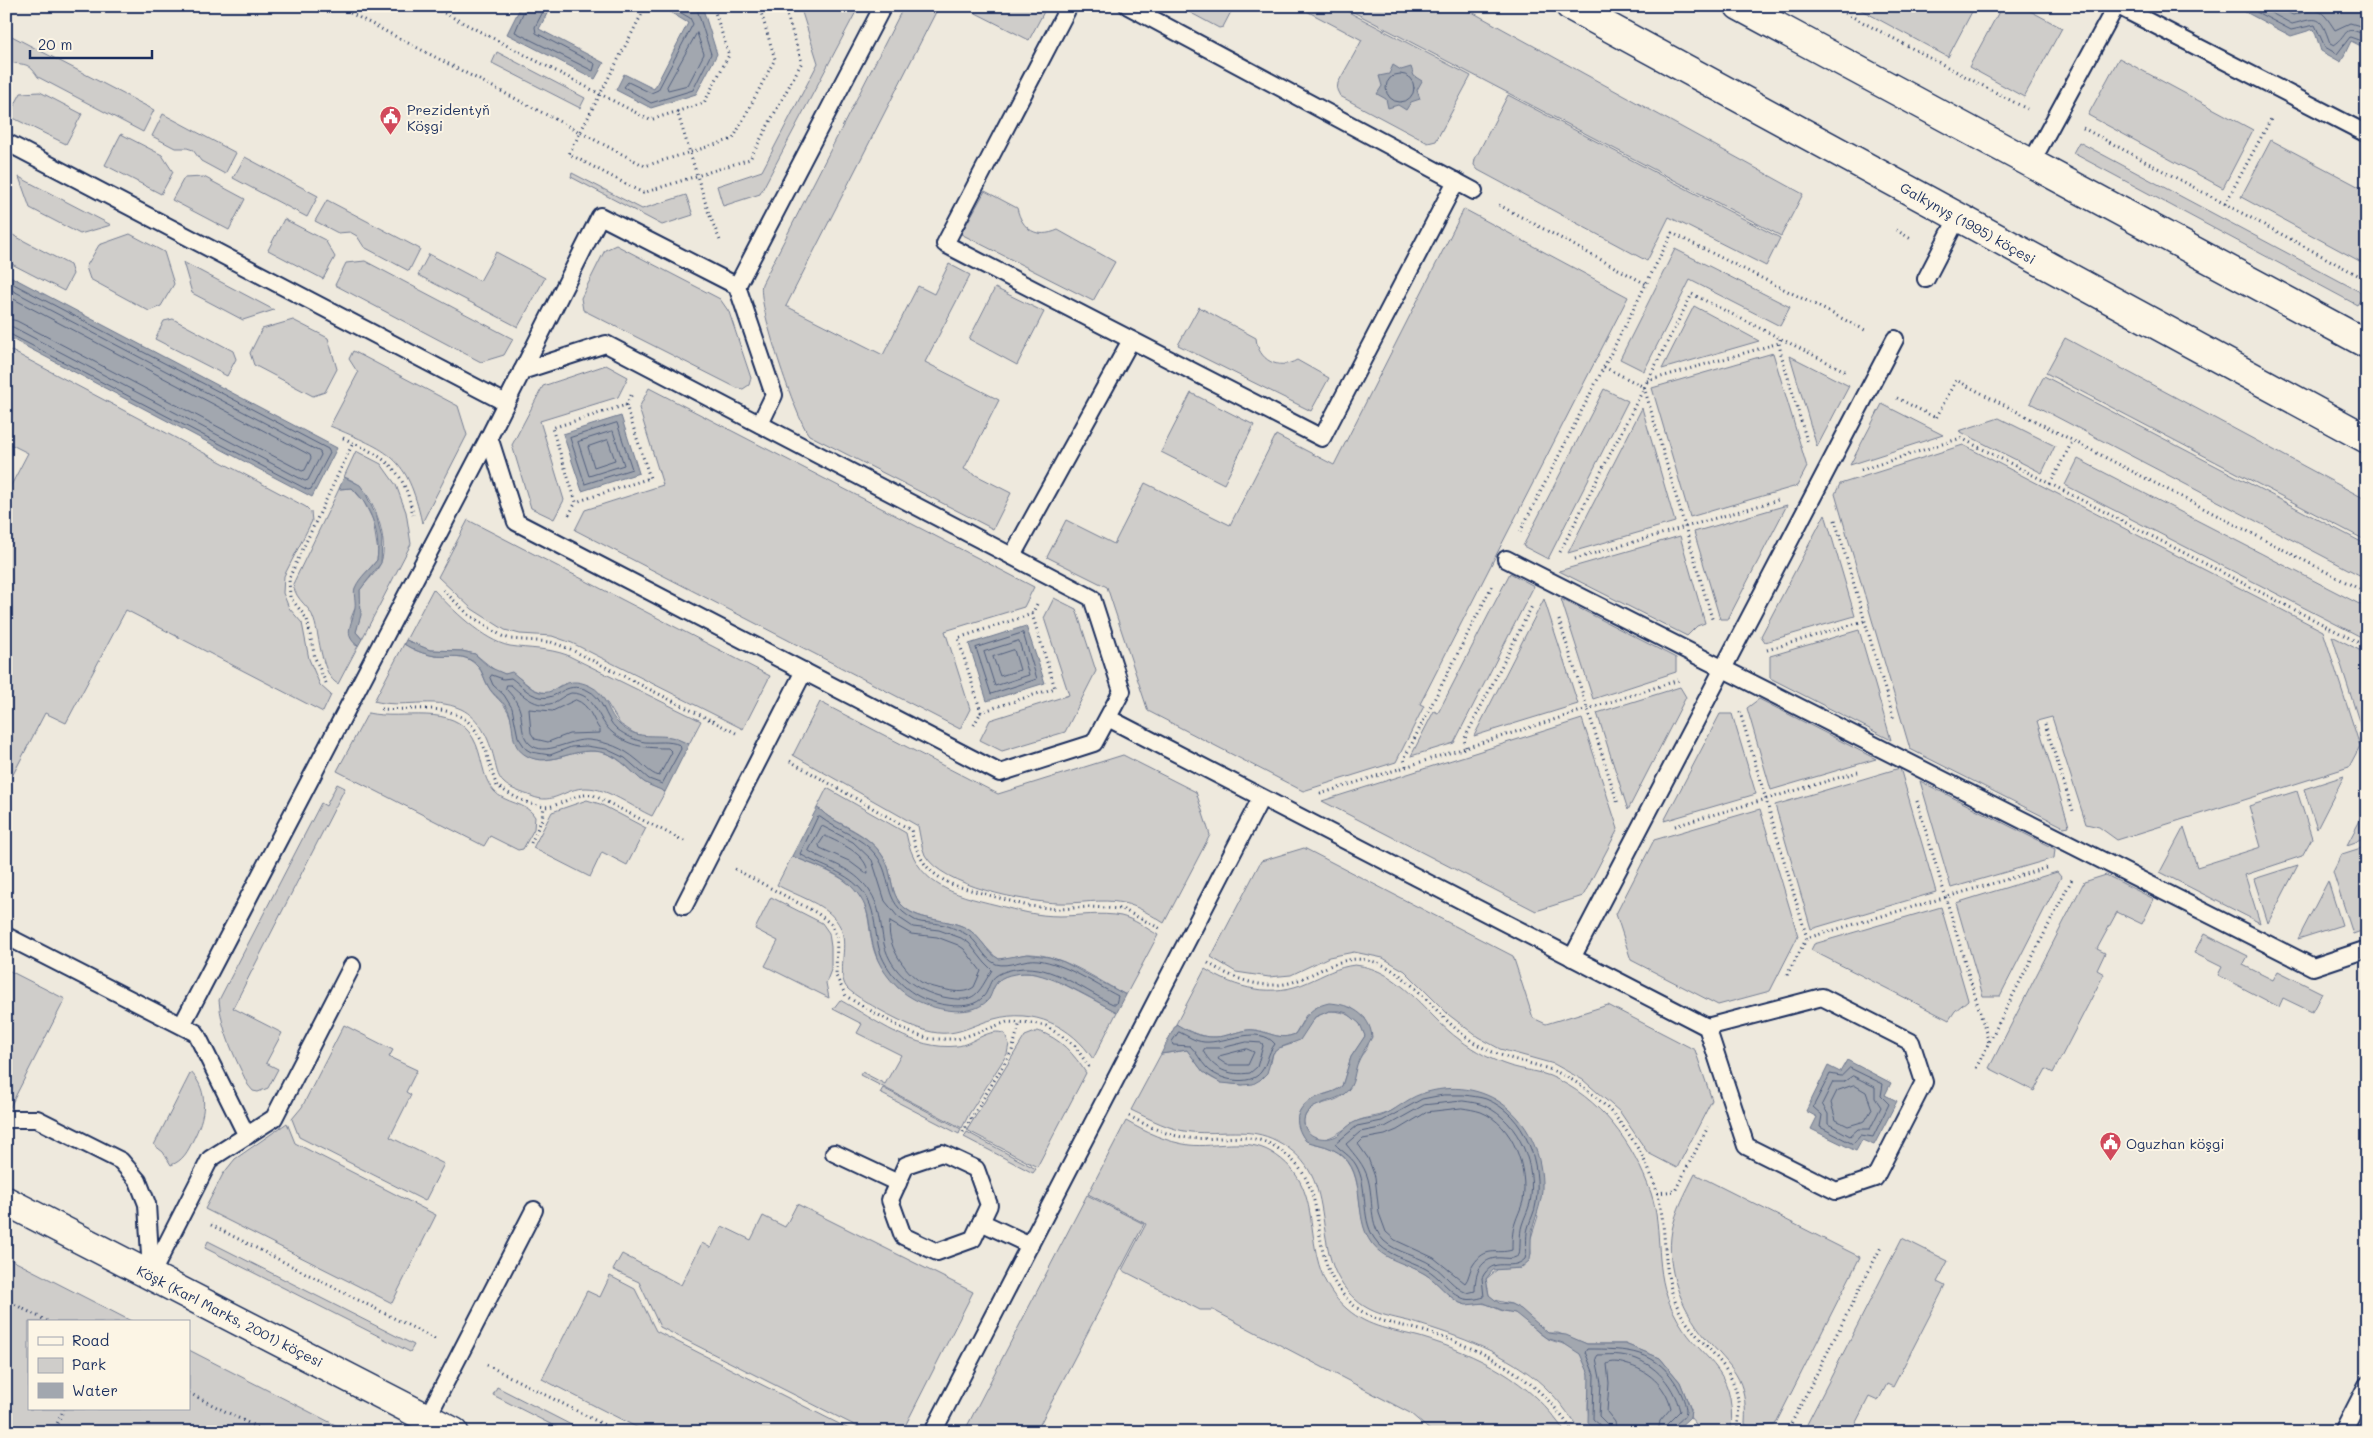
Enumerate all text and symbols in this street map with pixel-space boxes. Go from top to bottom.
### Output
scale bar [30,28,152,60]
text: 20 m [38,34,72,54]
place label: Prezidentyň Köşgi [407,100,490,135]
public building icon: Prezidentyň Köşgi [379,105,403,136]
street label: Galkynyş (1995) köçesi [1897,178,2039,268]
public building icon: Oguzhan köşgi [2098,1131,2122,1162]
place label: Oguzhan köşgi [2126,1134,2224,1153]
street label: Köşk (Karl Marks, 2001) köçesi [134,1261,326,1371]
legend [28,1320,190,1410]
text: Road [72,1330,109,1350]
text: Park [72,1354,106,1374]
text: Water [72,1380,118,1400]

